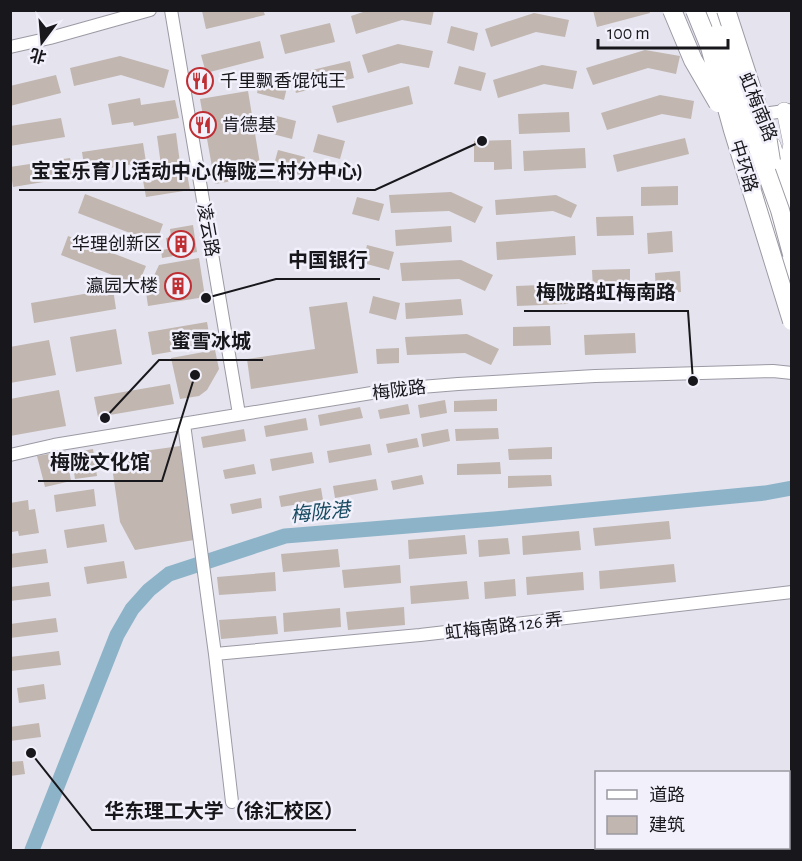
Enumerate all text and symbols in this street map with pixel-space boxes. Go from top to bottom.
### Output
north arrow [12,12,72,72]
scale bar [598,12,728,50]
text: 100 m [607,25,650,43]
text: 北 [28,46,48,66]
restaurant icon: 千里飘香馄饨王 [185,66,215,96]
street label: 虹梅南路 [735,70,781,144]
place label: 千里飘香馄饨王 [220,71,346,91]
restaurant icon: 肯德基 [188,110,218,140]
place label: 肯德基 [222,115,276,135]
street label: 中环路 [727,137,761,195]
callout: 宝宝乐育儿活动中心(梅陇三村分中心) [19,152,375,190]
text: 宝宝乐育儿活动中心(梅陇三村分中心) [31,160,363,182]
street label: 凌云路 [193,202,223,258]
building icon: 华理创新区 [166,229,196,259]
place label: 华理创新区 [72,234,162,254]
callout: 中国银行 [276,241,380,279]
text: 中国银行 [288,249,368,271]
building icon: 瀛园大楼 [163,271,193,301]
callout: 梅陇路虹梅南路 [524,273,688,311]
place label: 瀛园大楼 [86,276,158,296]
text: 梅陇路虹梅南路 [536,281,676,303]
callout: 蜜雪冰城 [159,322,263,360]
text: 蜜雪冰城 [171,330,251,352]
street label: 梅陇路 [371,377,427,403]
callout: 梅陇文化馆 [38,443,162,481]
text: 梅陇文化馆 [50,451,150,473]
water label: 梅陇港 [289,499,354,526]
street label: 虹梅南路 126 弄 [444,609,564,643]
legend [595,771,790,849]
text: 道路 [649,785,685,805]
callout: 华东理工大学（徐汇校区） [92,792,356,830]
text: 华东理工大学（徐汇校区） [104,800,344,822]
text: 建筑 [649,815,685,835]

